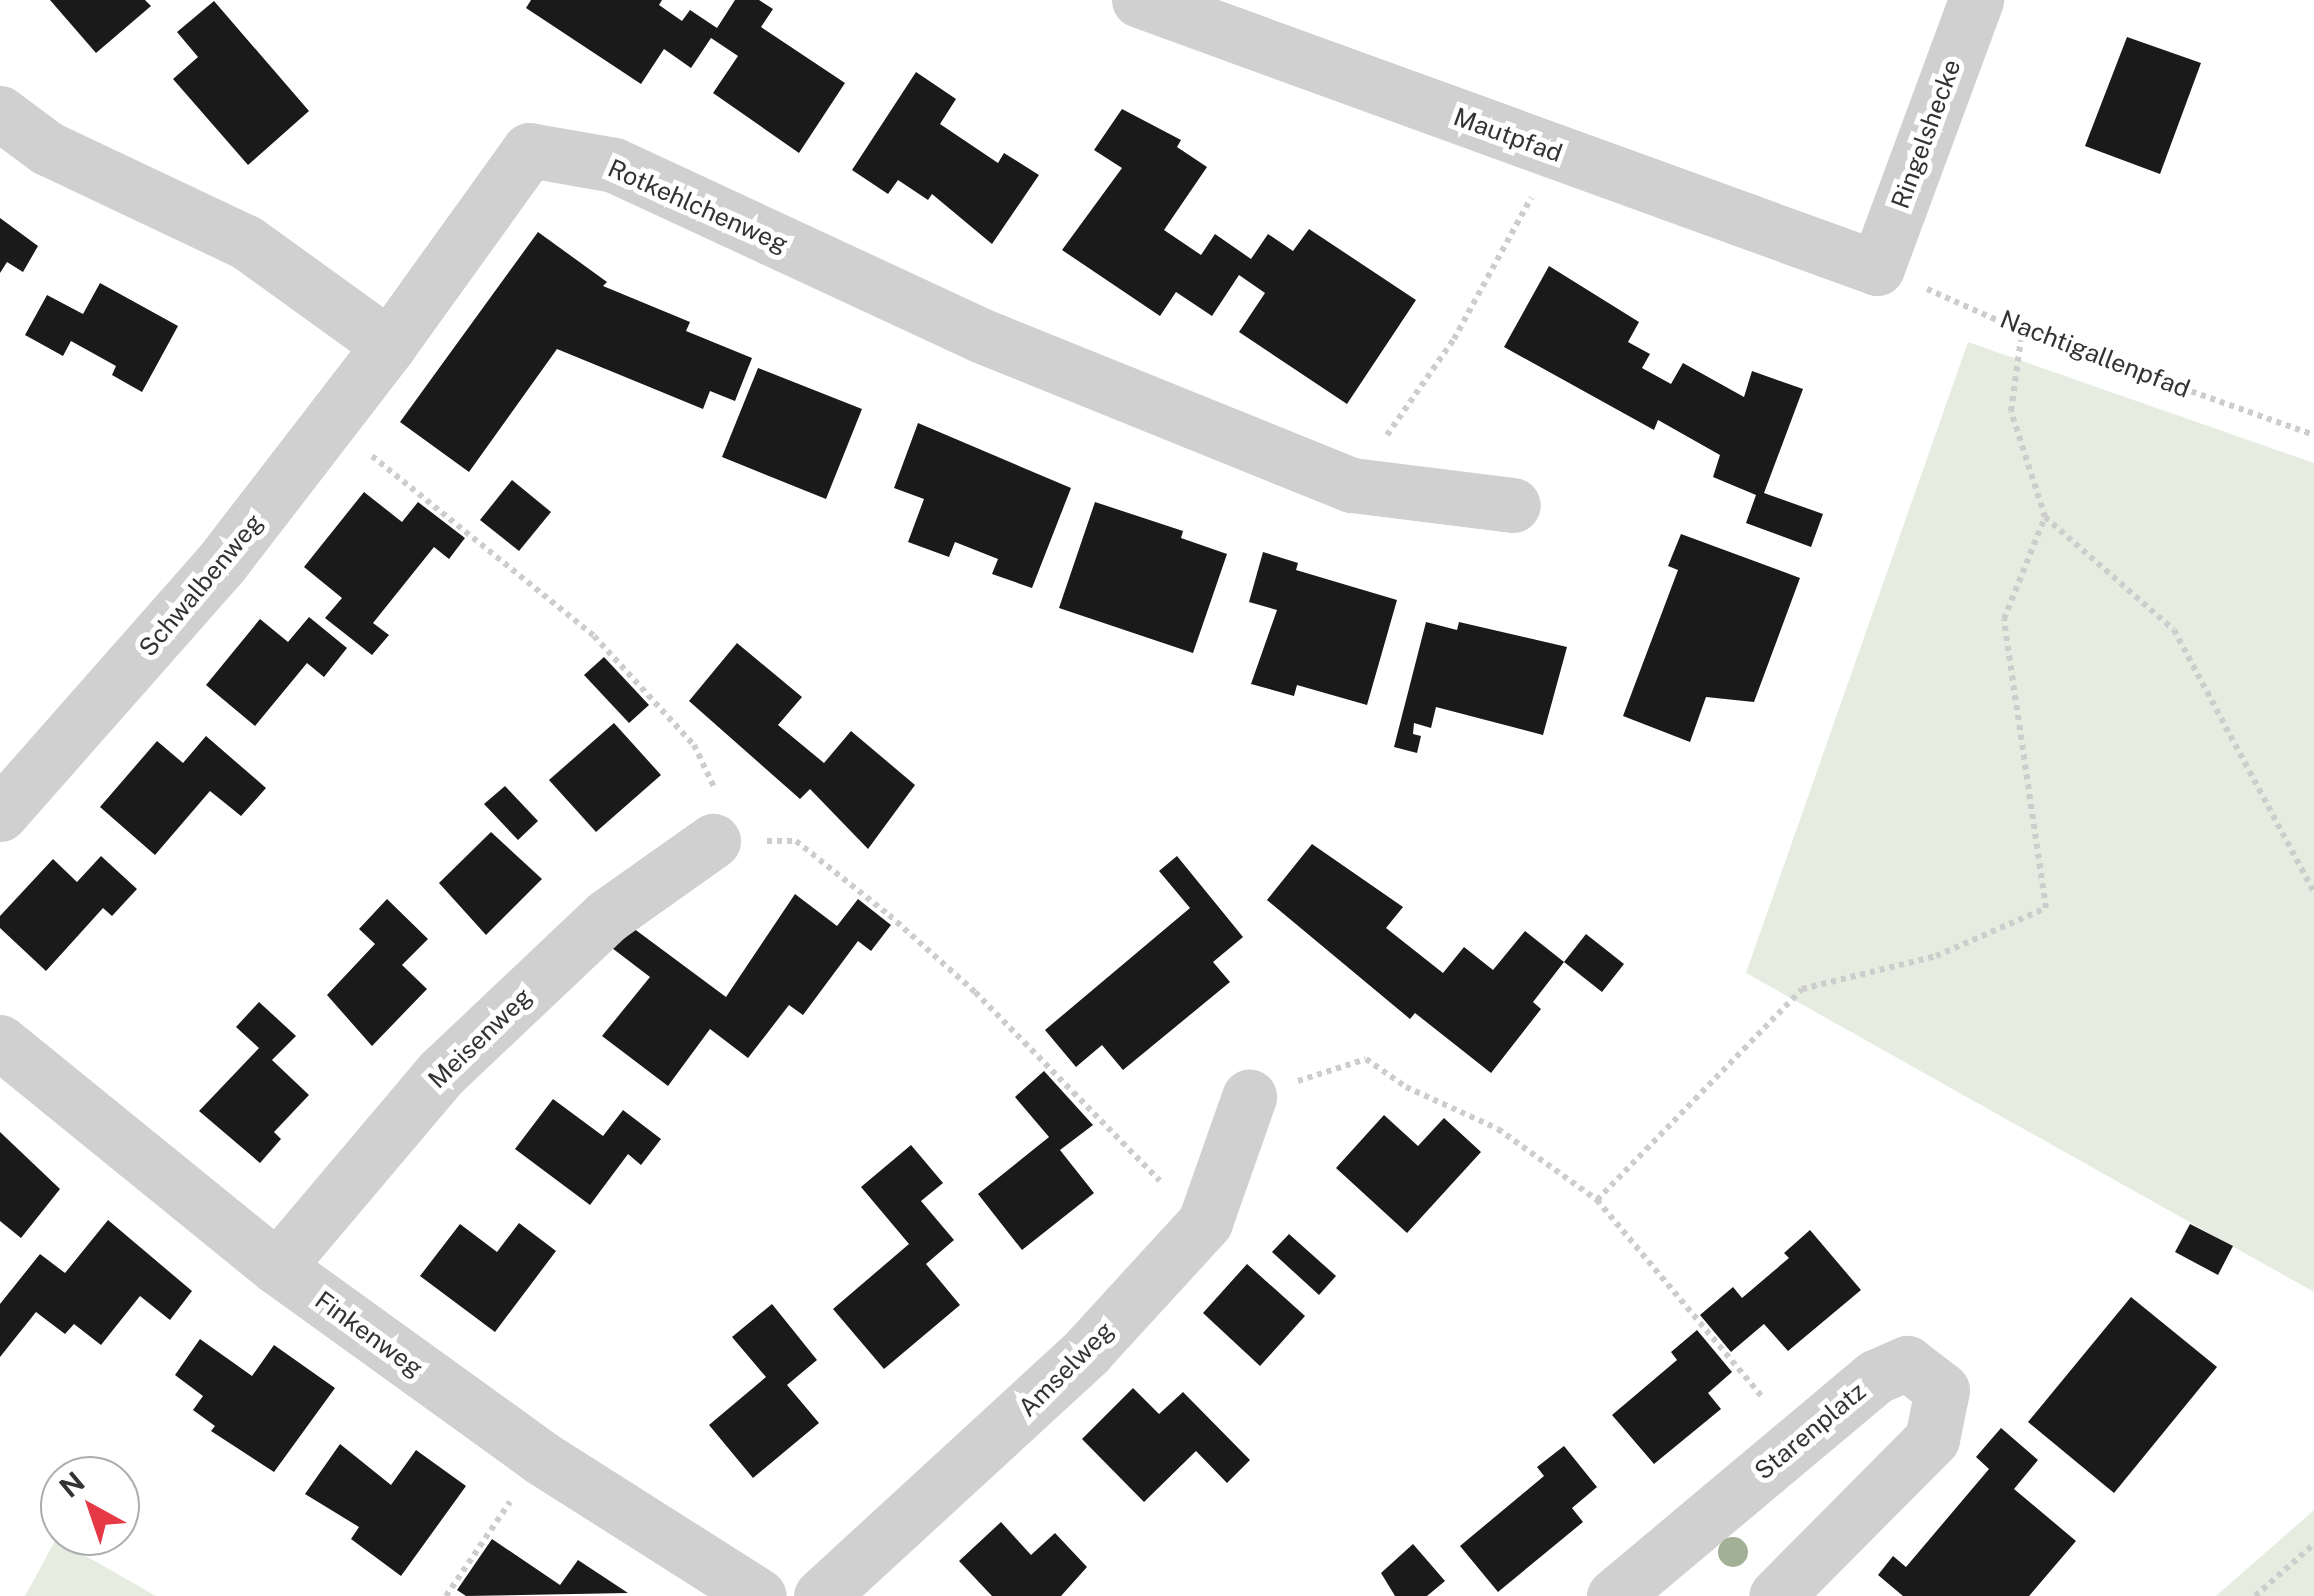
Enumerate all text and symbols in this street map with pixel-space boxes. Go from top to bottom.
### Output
street label: Ringelshecke [1885,55,1967,213]
street label: Mautpfad [1450,102,1566,168]
street label: Rotkehlchenweg [603,153,793,259]
street label: Nachtigallenpfad [1996,304,2194,404]
street label: Schwalbenweg [133,508,269,662]
street label: Meisenweg [422,981,538,1095]
street label: Finkenweg [309,1285,429,1383]
street label: Amselweg [1012,1315,1120,1423]
street label: Starenplatz [1749,1376,1871,1486]
north arrow [40,1456,140,1556]
text: N [53,1464,91,1504]

